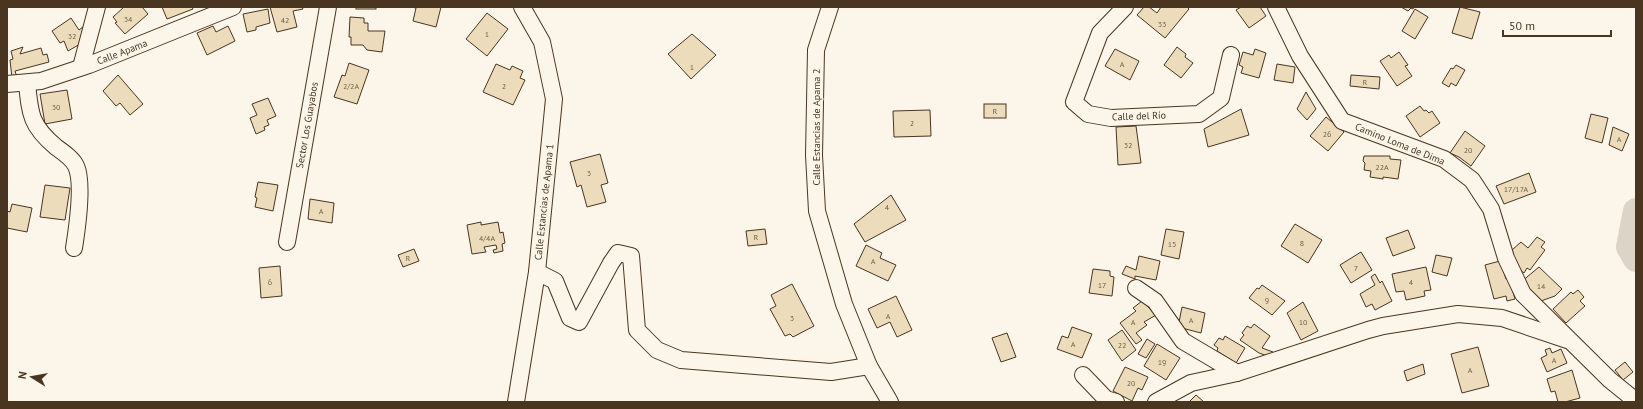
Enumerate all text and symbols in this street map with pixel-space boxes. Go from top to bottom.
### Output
scale bar [1503,12,1611,38]
house number: 34 [124,14,133,24]
house number: 42 [281,15,289,25]
text: 50 m [1509,18,1535,33]
house number: 33 [1158,19,1166,29]
house number: 1 [485,29,489,39]
house number: 32 [68,31,76,41]
street label: Calle Apama [95,36,149,68]
house number: A [1120,59,1125,69]
house number: 1 [690,62,694,72]
street label: Calle Estancias de Apama 2 [810,69,823,185]
house number: R [1363,77,1368,87]
street label: Sector Los Guayabos [293,81,321,169]
house number: 2/2A [343,81,359,91]
house number: 2 [502,81,506,91]
house number: 30 [52,102,61,112]
house number: R [993,106,998,116]
street label: Calle del Río [1112,109,1166,123]
house number: 2 [910,118,914,128]
street label: Camino Loma de Dima [1353,120,1447,168]
house number: 26 [1323,129,1331,139]
house number: A [1617,134,1622,144]
house number: 32 [1124,140,1132,150]
street label: Calle Estancias de Apama 1 [531,143,557,261]
house number: 20 [1464,145,1473,155]
house number: 22A [1375,162,1389,172]
house number: 3 [587,168,591,178]
house number: 17/17A [1504,184,1529,194]
house number: 4 [885,202,890,212]
house number: A [319,206,324,216]
house number: R [754,232,759,242]
house number: 4/4A [479,233,495,243]
house number: 8 [1300,238,1304,248]
house number: 15 [1168,239,1176,249]
house number: R [406,253,411,263]
house number: A [871,256,876,266]
house number: 7 [1354,263,1358,273]
house number: 6 [268,277,272,287]
house number: 4 [1409,277,1414,287]
house number: 17 [1098,280,1106,290]
house number: 14 [1537,281,1546,291]
house number: 9 [1265,295,1269,305]
house number: A [886,311,891,321]
house number: 3 [790,313,794,323]
house number: A [1189,315,1194,325]
house number: A [1131,317,1136,327]
house number: 10 [1299,317,1308,327]
house number: A [1071,339,1076,349]
house number: 22 [1118,340,1126,350]
house number: A [1552,355,1557,365]
north arrow [12,357,52,397]
house number: 19 [1158,357,1166,367]
house number: A [1468,365,1473,375]
text: N [15,370,30,380]
house number: 20 [1127,378,1136,388]

